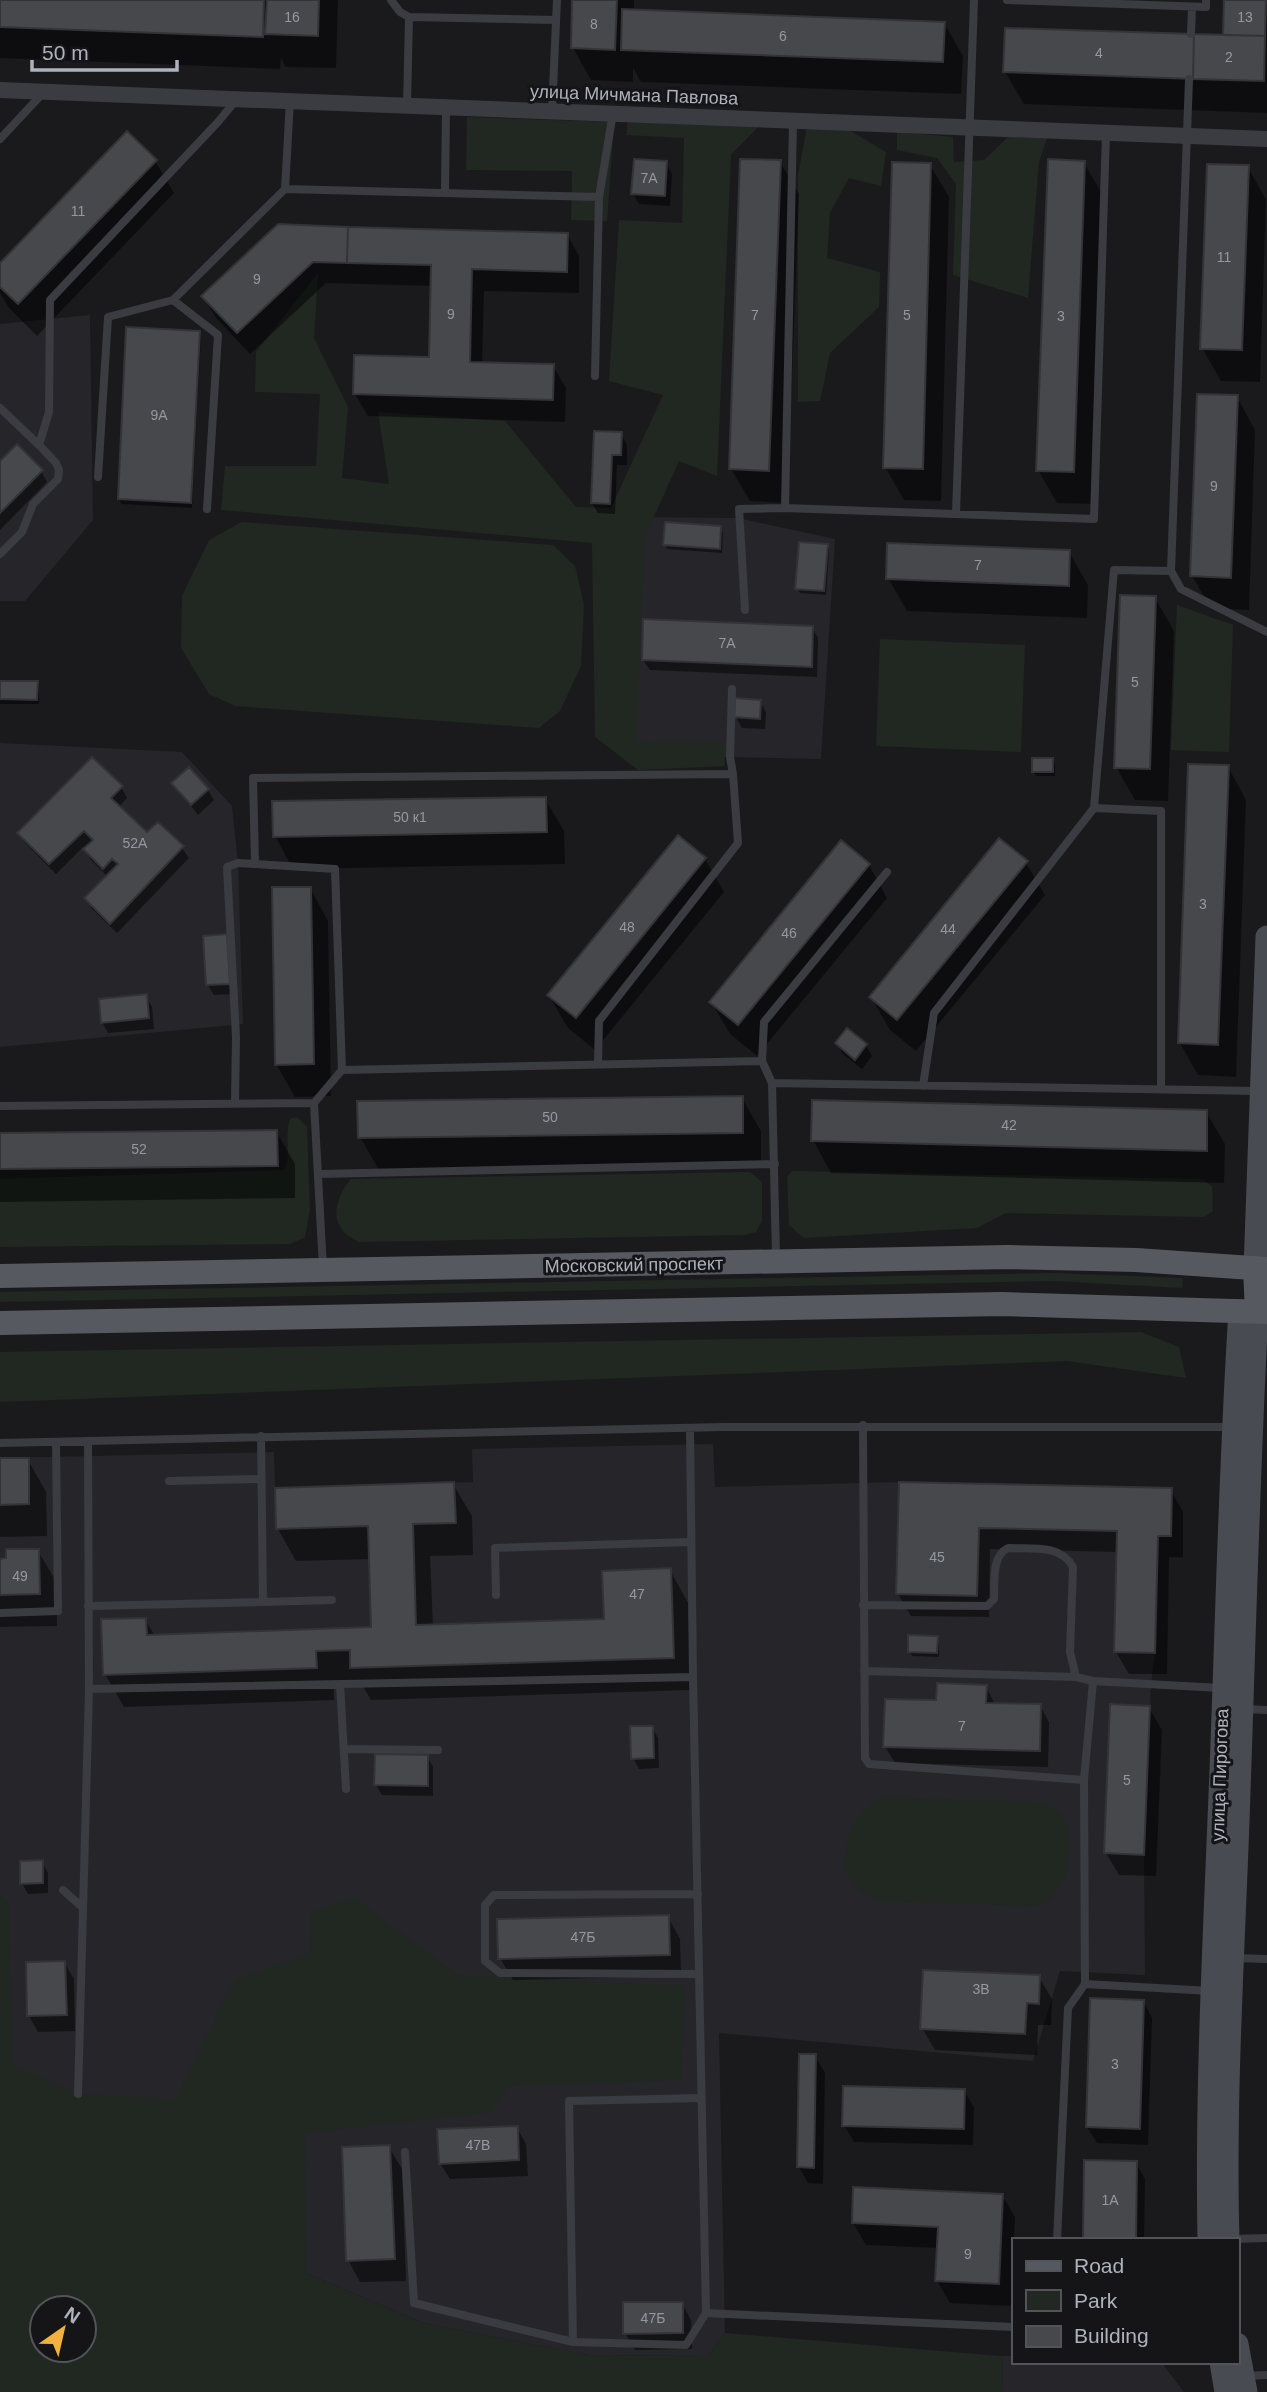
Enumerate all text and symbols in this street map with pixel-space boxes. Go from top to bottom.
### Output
house number: 16 [284,9,300,25]
house number: 13 [1237,9,1253,25]
house number: 8 [590,16,598,32]
scale bar [32,28,177,72]
house number: 6 [779,28,787,44]
text: 50 m [42,41,89,64]
house number: 4 [1095,45,1103,61]
house number: 2 [1225,49,1233,65]
street label: улица Мичмана Павлова [529,81,739,109]
house number: 7А [640,170,658,186]
house number: 11 [71,203,85,219]
house number: 11 [1217,249,1231,265]
house number: 9 [253,271,261,287]
house number: 9 [447,306,455,322]
house number: 7 [751,307,759,323]
house number: 5 [903,307,911,323]
house number: 3 [1057,308,1065,324]
house number: 9А [150,407,168,423]
house number: 9 [1210,478,1218,494]
house number: 7 [974,557,982,573]
house number: 7А [718,635,736,651]
house number: 5 [1131,674,1139,690]
house number: 50 к1 [393,809,427,825]
house number: 52А [123,835,148,851]
house number: 3 [1199,896,1207,912]
house number: 48 [619,919,635,935]
house number: 44 [940,921,956,937]
house number: 46 [781,925,797,941]
house number: 50 [542,1109,558,1125]
house number: 42 [1001,1117,1017,1133]
house number: 52 [131,1141,147,1157]
street label: Московский проспект [545,1253,723,1277]
house number: 45 [929,1549,945,1565]
house number: 49 [12,1568,28,1584]
house number: 47 [629,1586,645,1602]
street label: улица Пирогова [1208,1707,1232,1842]
house number: 7 [958,1718,966,1734]
house number: 5 [1123,1772,1131,1788]
house number: 47Б [571,1929,595,1945]
house number: 3В [972,1981,990,1997]
house number: 3 [1111,2056,1119,2072]
house number: 47В [466,2137,490,2153]
house number: 1А [1101,2192,1119,2208]
legend [1012,2238,1239,2364]
house number: 9 [964,2246,972,2262]
text: Road [1074,2254,1124,2277]
text: Park [1074,2289,1118,2312]
north arrow [28,2294,98,2364]
text: N [61,2303,84,2328]
house number: 47Б [641,2310,665,2326]
text: Building [1074,2324,1149,2347]

